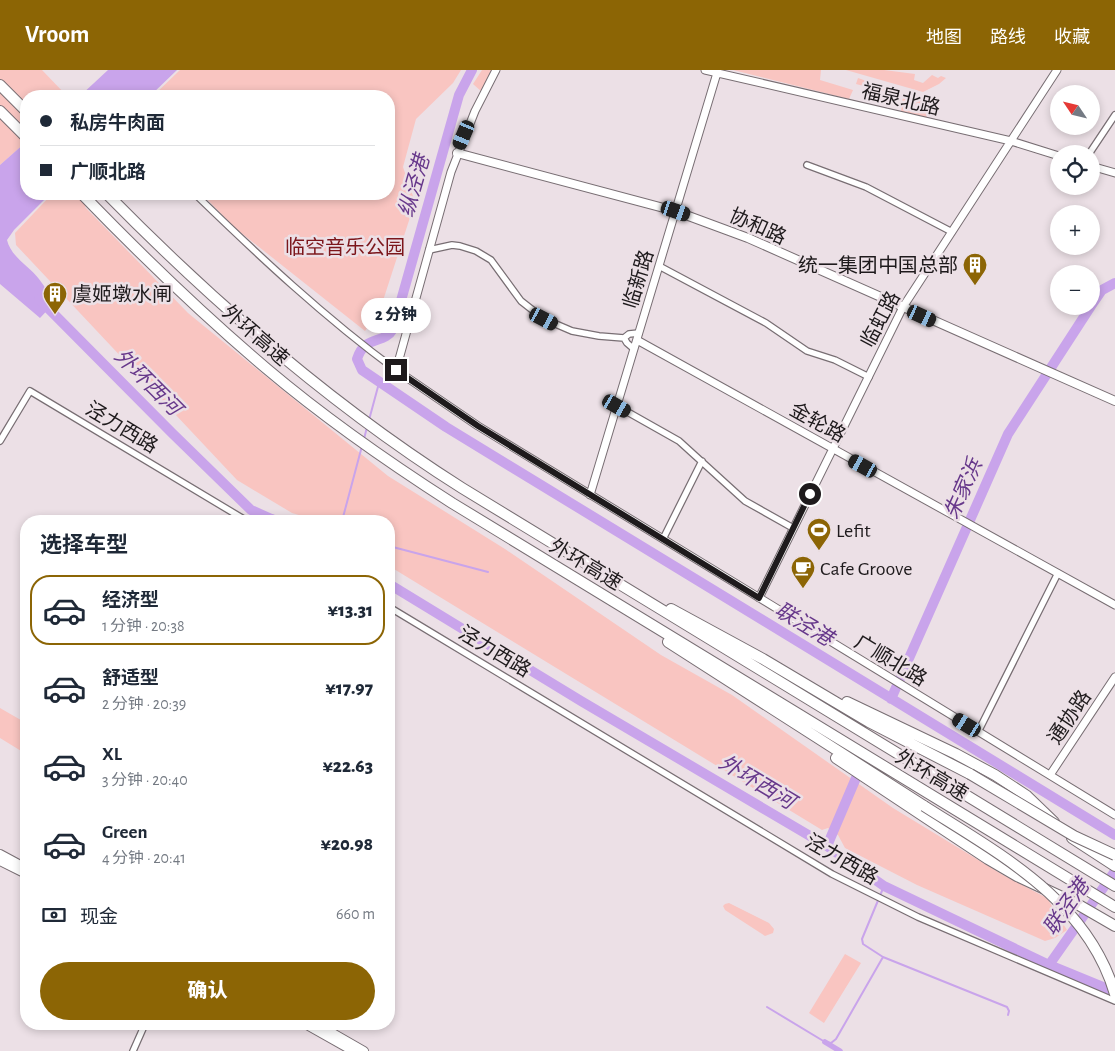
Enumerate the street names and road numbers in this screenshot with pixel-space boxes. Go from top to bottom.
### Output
street label: 福泉北路 [860,80,942,119]
street label: 协和路 [726,205,789,248]
street label: 临新路 [619,247,657,311]
street label: 临虹路 [856,287,904,351]
street label: 外环高速 [219,300,293,370]
street label: 泾力西路 [82,398,161,457]
street label: 金轮路 [786,399,849,446]
street label: 外环高速 [546,534,626,594]
street label: 泾力西路 [455,622,534,681]
street label: 广顺北路 [851,631,930,690]
street label: 通协路 [1044,687,1095,748]
street label: 外环高速 [892,745,972,805]
street label: 泾力西路 [802,830,882,889]

